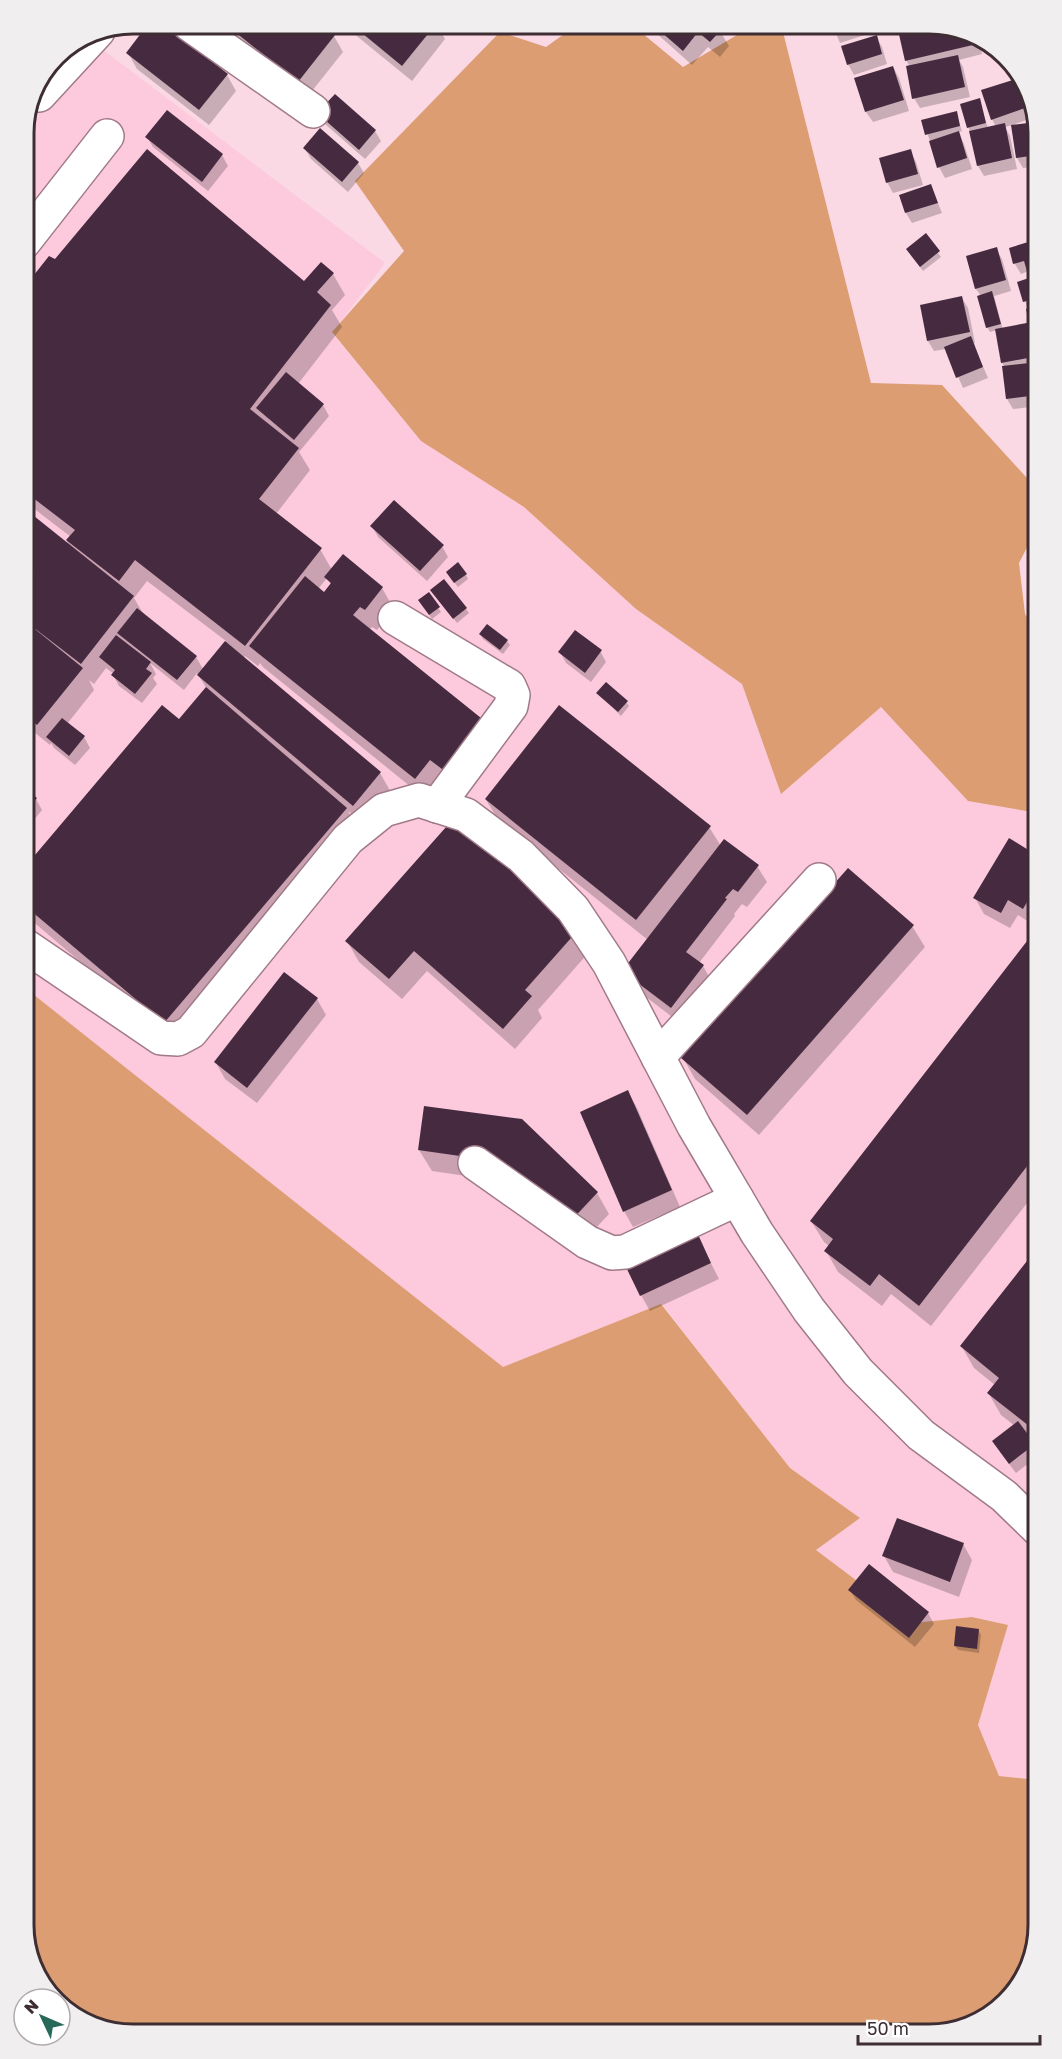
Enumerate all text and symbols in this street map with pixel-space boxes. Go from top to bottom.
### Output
north arrow [12,1987,72,2047]
text: N [20,1995,43,2018]
scale bar [858,2008,1040,2046]
text: 50 m [867,2017,909,2039]

